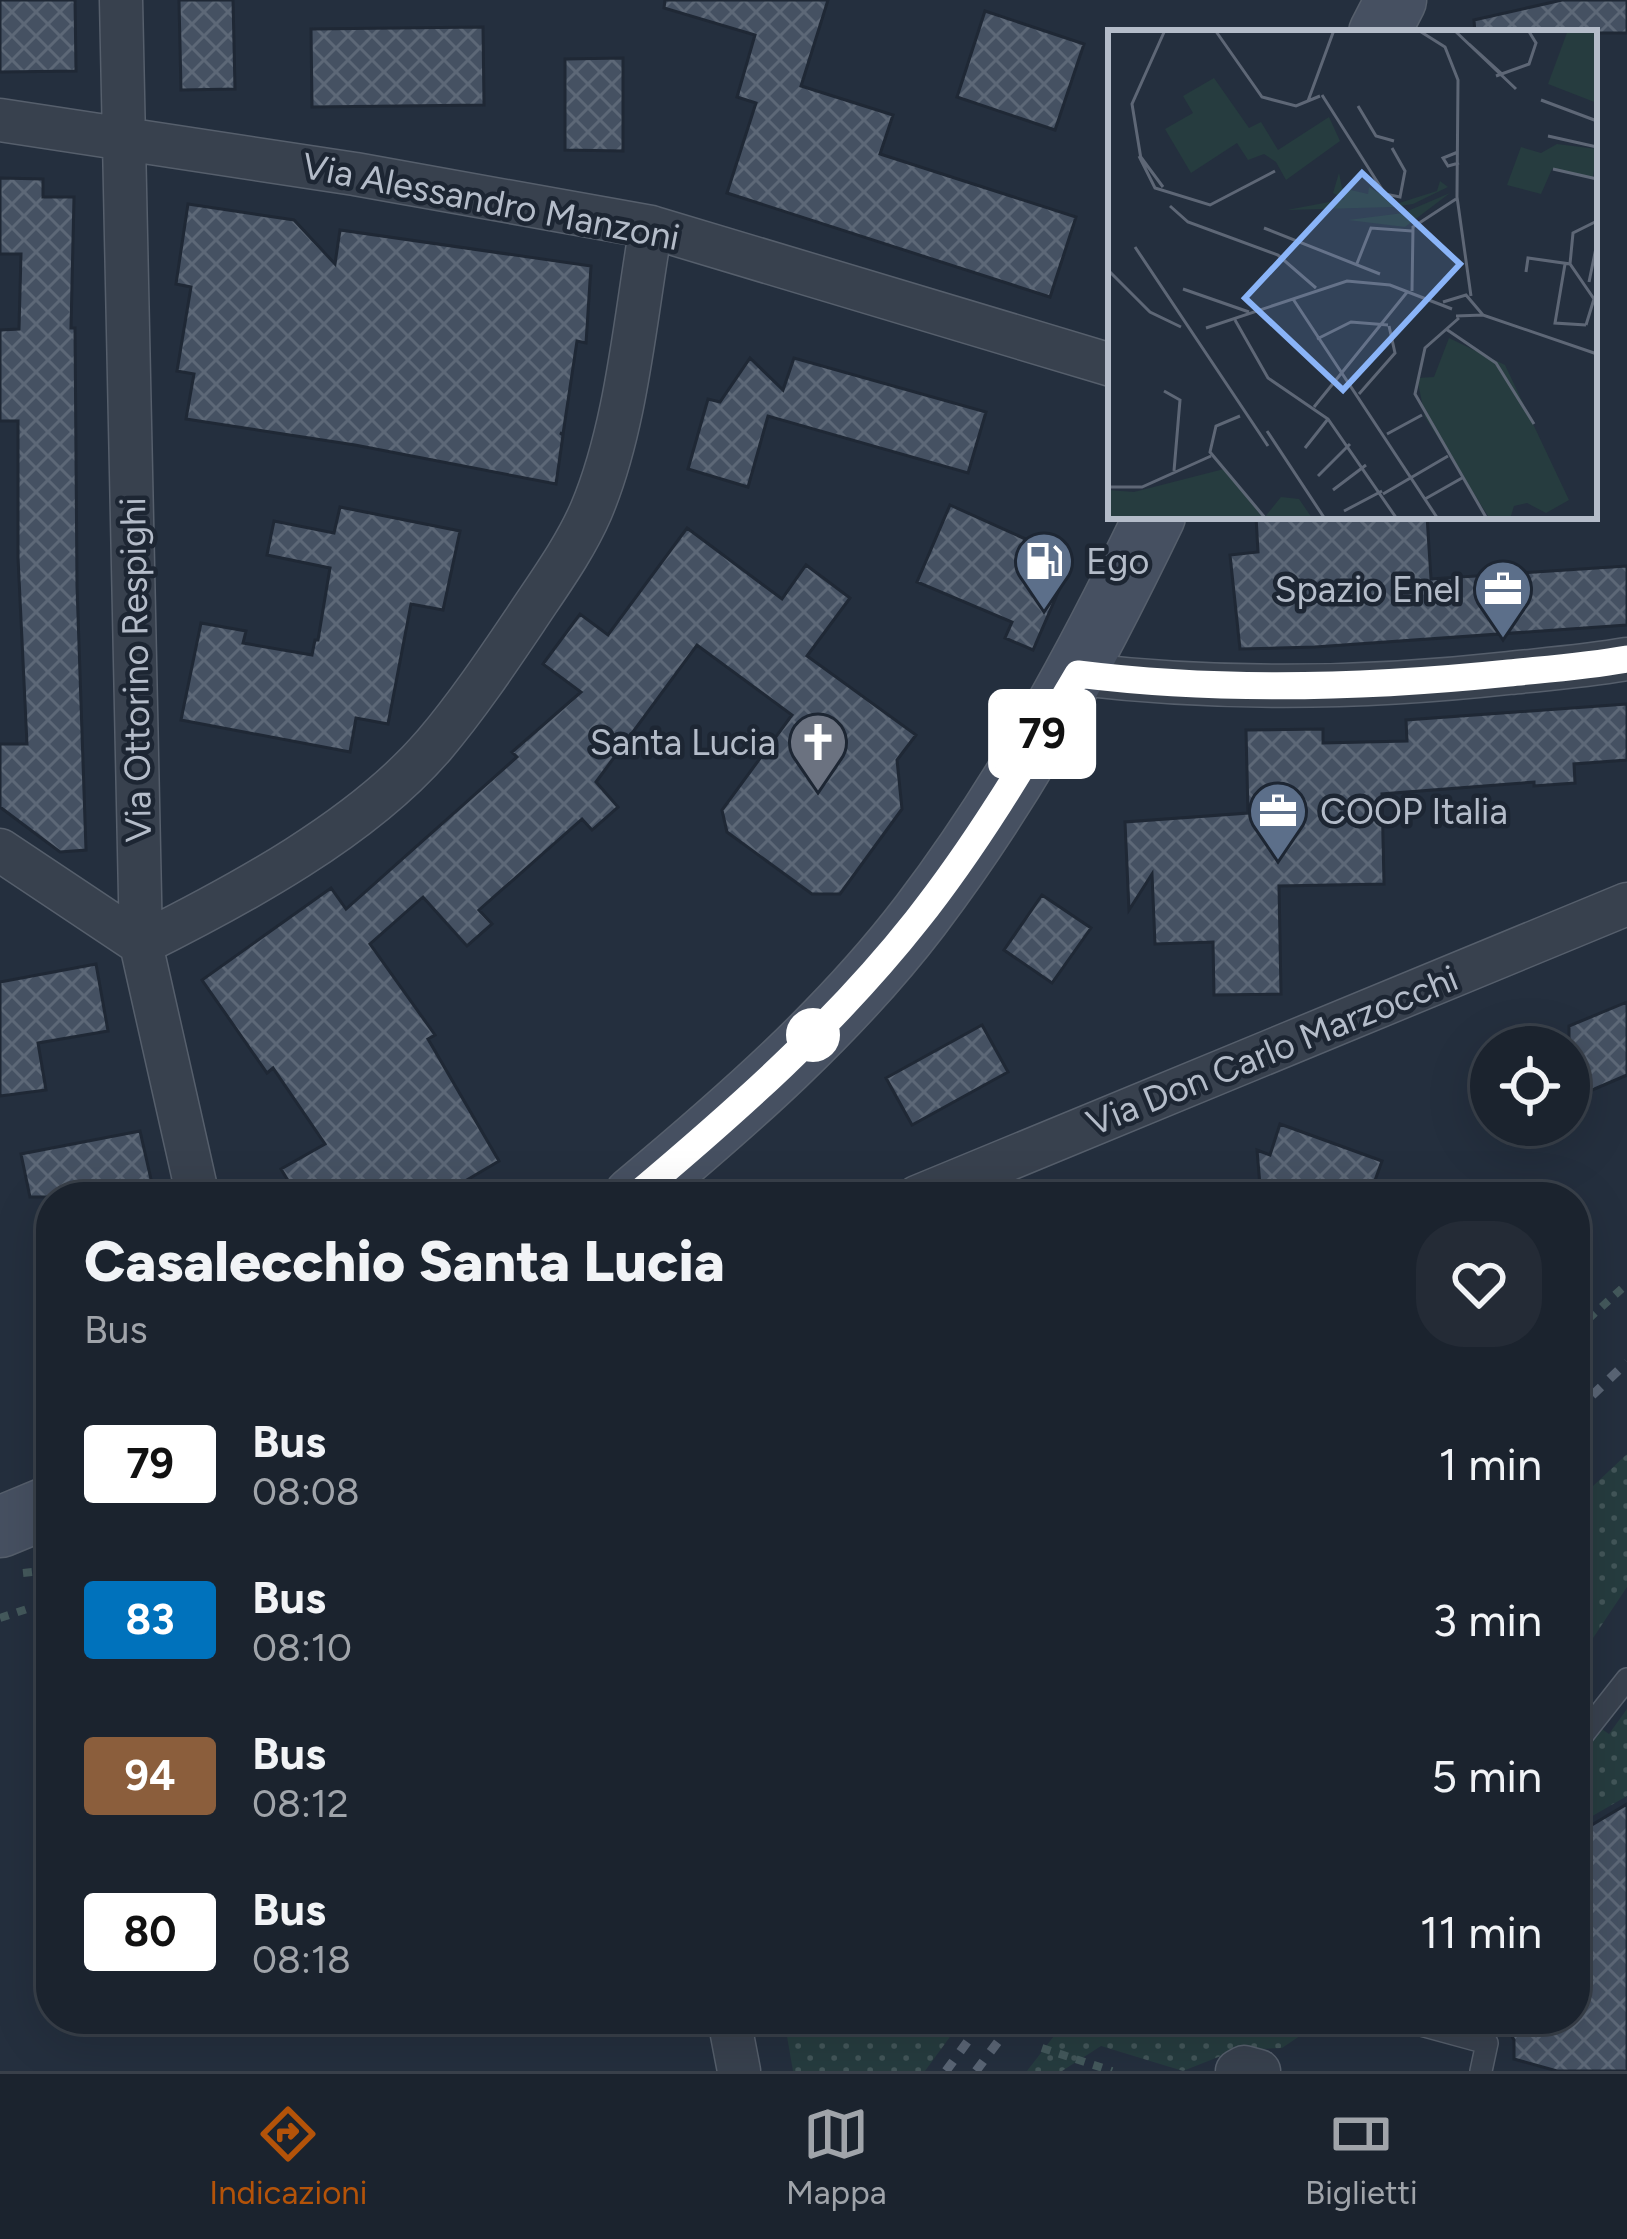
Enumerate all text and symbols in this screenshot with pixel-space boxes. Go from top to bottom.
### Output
inset map [1108,30,1597,519]
street label: Via Alessandro Manzoni [299,144,683,259]
street label: Via Ottorino Respighi [111,497,160,843]
fuel station icon: Ego [1013,530,1075,612]
place label: Ego [1086,540,1149,583]
office icon: Spazio Enel [1472,558,1534,640]
place label: Spazio Enel [1274,568,1461,611]
line badge: 79 [988,695,1096,773]
text: 79 [1018,708,1066,759]
church icon: Santa Lucia [787,711,849,793]
place label: Santa Lucia [590,721,776,764]
office icon: COOP Italia [1247,780,1309,862]
place label: COOP Italia [1320,790,1508,833]
street label: Via Don Carlo Marzocchi [1080,956,1464,1145]
unlabelled marker [788,1010,838,1060]
map controls [1470,1026,1590,1146]
button: locate [1470,1026,1590,1146]
button: heart [1416,1221,1542,1347]
text: Casalecchio Santa Lucia [84,1227,725,1295]
text: Bus [84,1306,148,1353]
text: Bus [252,1414,326,1468]
text: 1 min [1438,1437,1542,1491]
text: 79 [126,1438,174,1489]
text: 08:08 [252,1468,360,1515]
text: Bus [252,1570,326,1624]
text: 3 min [1433,1593,1542,1647]
text: 83 [125,1594,175,1645]
text: 08:10 [252,1624,352,1671]
text: Bus [252,1726,326,1780]
text: 5 min [1431,1749,1542,1803]
text: 94 [125,1750,175,1801]
text: 08:12 [252,1780,349,1827]
text: Bus [252,1882,326,1936]
text: 11 min [1420,1905,1542,1959]
text: 80 [124,1906,176,1957]
text: 08:18 [252,1936,351,1983]
tab: Indicazioni [209,2101,367,2212]
tab: Mappa [786,2101,886,2212]
tab: Biglietti [1305,2101,1418,2212]

